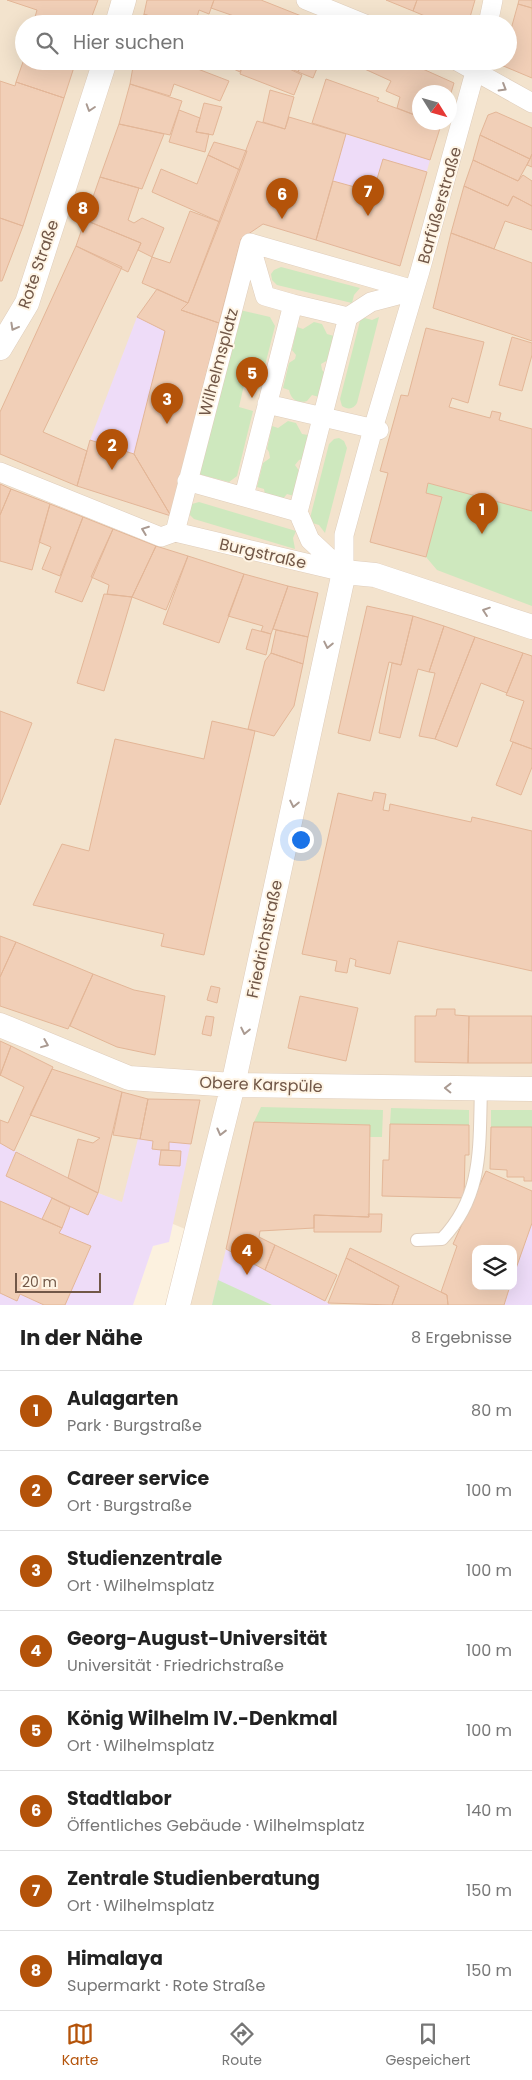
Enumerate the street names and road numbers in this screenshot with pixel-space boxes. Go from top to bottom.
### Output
street label: Barfüßerstraße [412,144,467,266]
street label: Rote Straße [12,216,64,312]
street label: Wilhelmsplatz [193,305,244,419]
street label: Burgstraße [217,532,309,575]
street label: Friedrichstraße [241,878,288,1000]
street label: Obere Karspüle [199,1071,323,1098]

